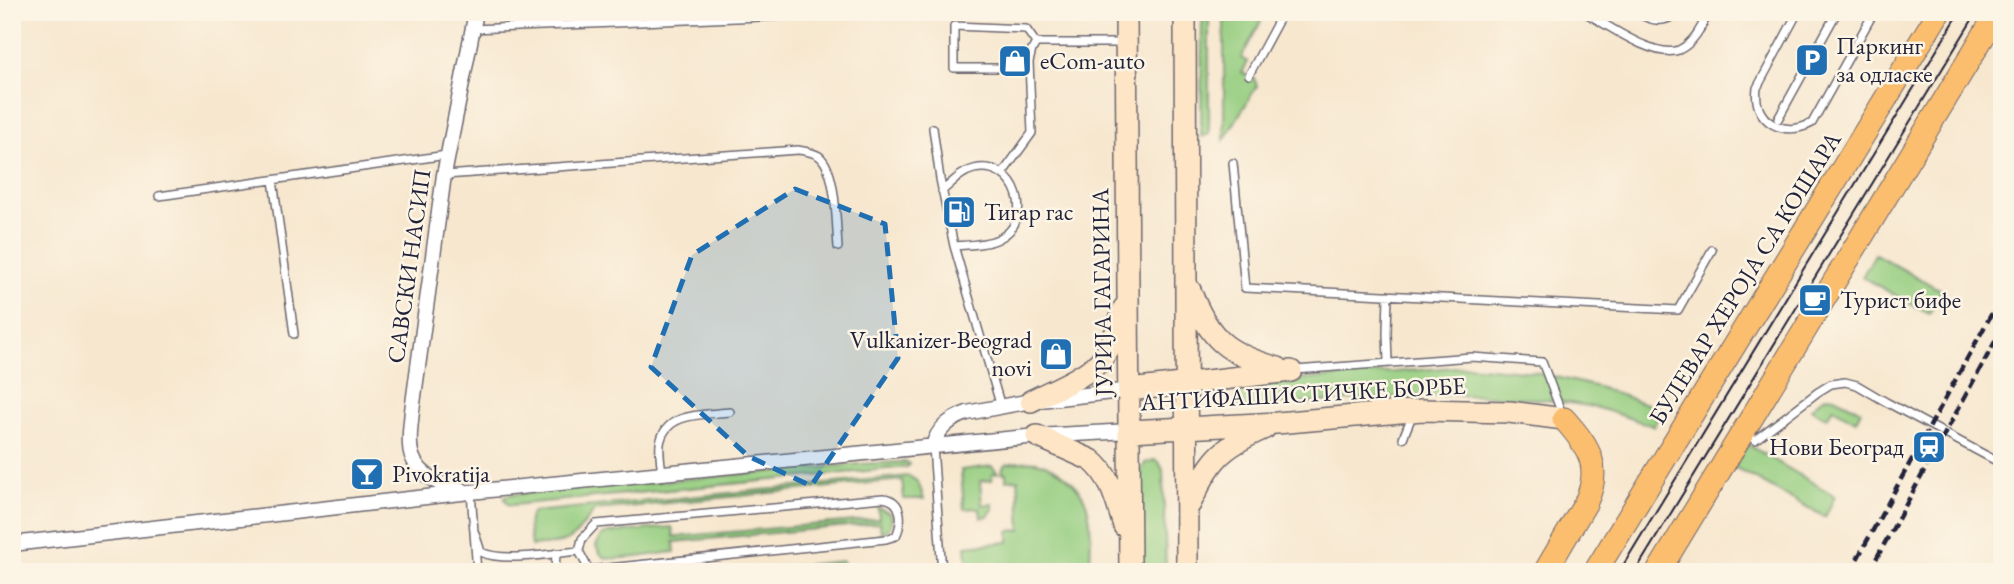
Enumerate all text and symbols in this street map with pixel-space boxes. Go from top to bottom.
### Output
place label: Паркинг за одласке [1836,30,1933,89]
parking icon: Паркинг за одласке [1793,41,1831,79]
shop icon: eCom-auto [996,42,1034,80]
place label: eCom-auto [1040,45,1145,76]
street label: БУЛЕВАР ХЕРОЈА СА КОШАРА [1642,125,1848,430]
street label: САВСКИ НАСИП [380,167,438,365]
street label: ЈУРИЈА ГАГАРИНА [1084,187,1119,398]
fuel station icon: Тигар гас [940,193,978,231]
place label: Тигар гас [984,196,1074,227]
cafe icon: Турист бифе [1796,281,1834,319]
place label: Турист бифе [1840,284,1961,315]
place label: Vulkanizer-Beograd novi [850,324,1033,383]
shop icon: Vulkanizer-Beograd novi [1037,335,1075,373]
street label: АНТИФАШИСТИЧКЕ БОРБЕ [1138,369,1466,418]
station icon: Нови Београд [1910,428,1948,466]
place label: Нови Београд [1769,431,1904,462]
bar icon: Pivokratija [348,455,386,493]
place label: Pivokratija [392,458,490,489]

